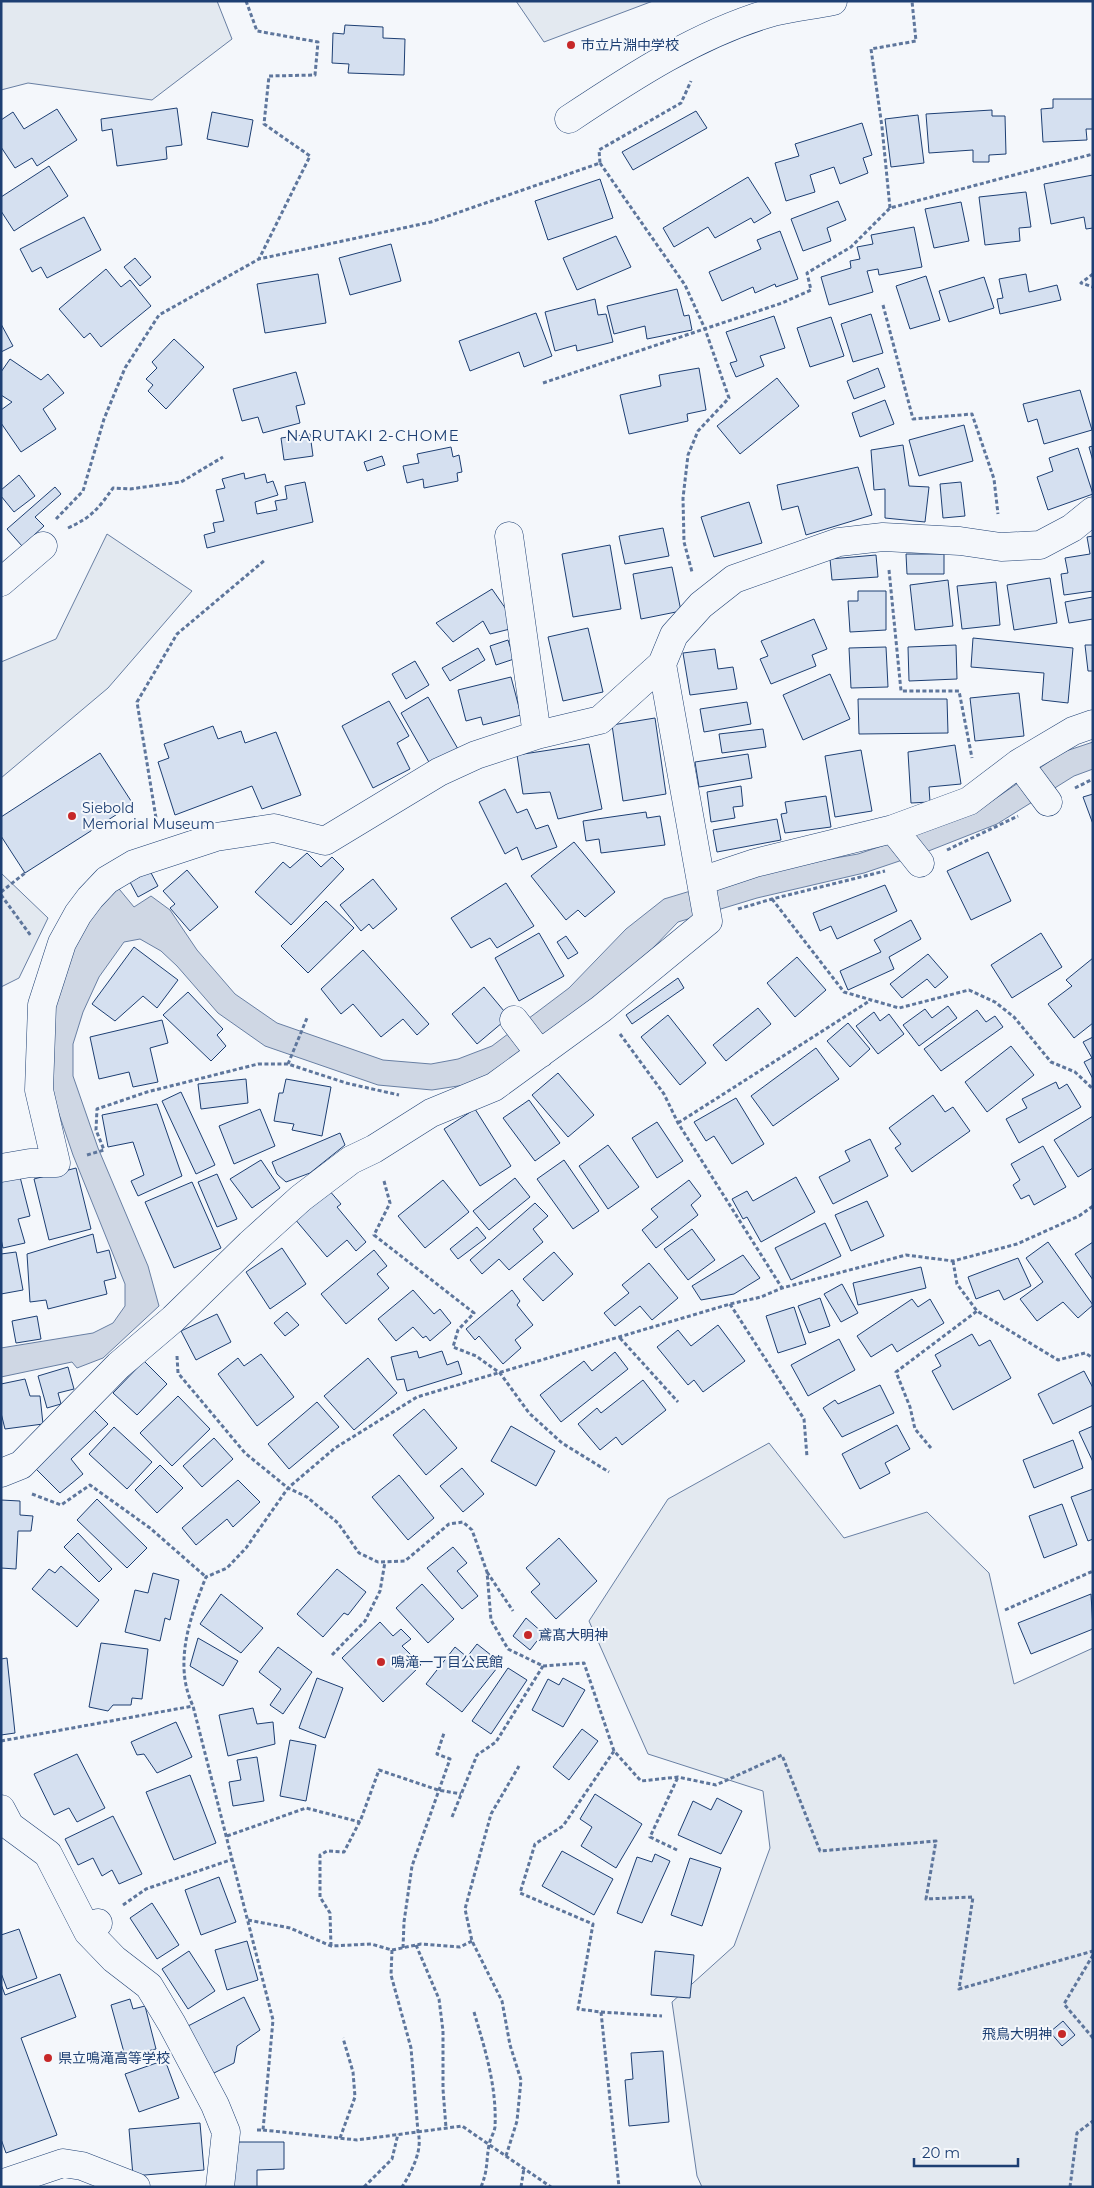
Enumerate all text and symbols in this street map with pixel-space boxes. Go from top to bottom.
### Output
place label: 市立片淵中学校 [581,36,679,54]
marker: 市立片淵中学校 [565,39,577,51]
district label: NARUTAKI 2-CHOME [286,426,460,445]
place label: Siebold Memorial Museum [82,799,215,833]
marker: Siebold Memorial Museum [66,810,78,822]
place label: 鳶髙大明神 [538,1626,608,1644]
marker: 鳶髙大明神 [522,1629,534,1641]
place label: 鳴滝一丁目公民館 [391,1653,503,1671]
marker: 鳴滝一丁目公民館 [375,1656,387,1668]
place label: 飛鳥大明神 [982,2025,1052,2043]
marker: 飛鳥大明神 [1056,2028,1068,2040]
place label: 県立鳴滝高等学校 [58,2049,170,2067]
marker: 県立鳴滝高等学校 [42,2052,54,2064]
scale bar [914,2136,1018,2168]
text: 20 m [922,2143,960,2162]

